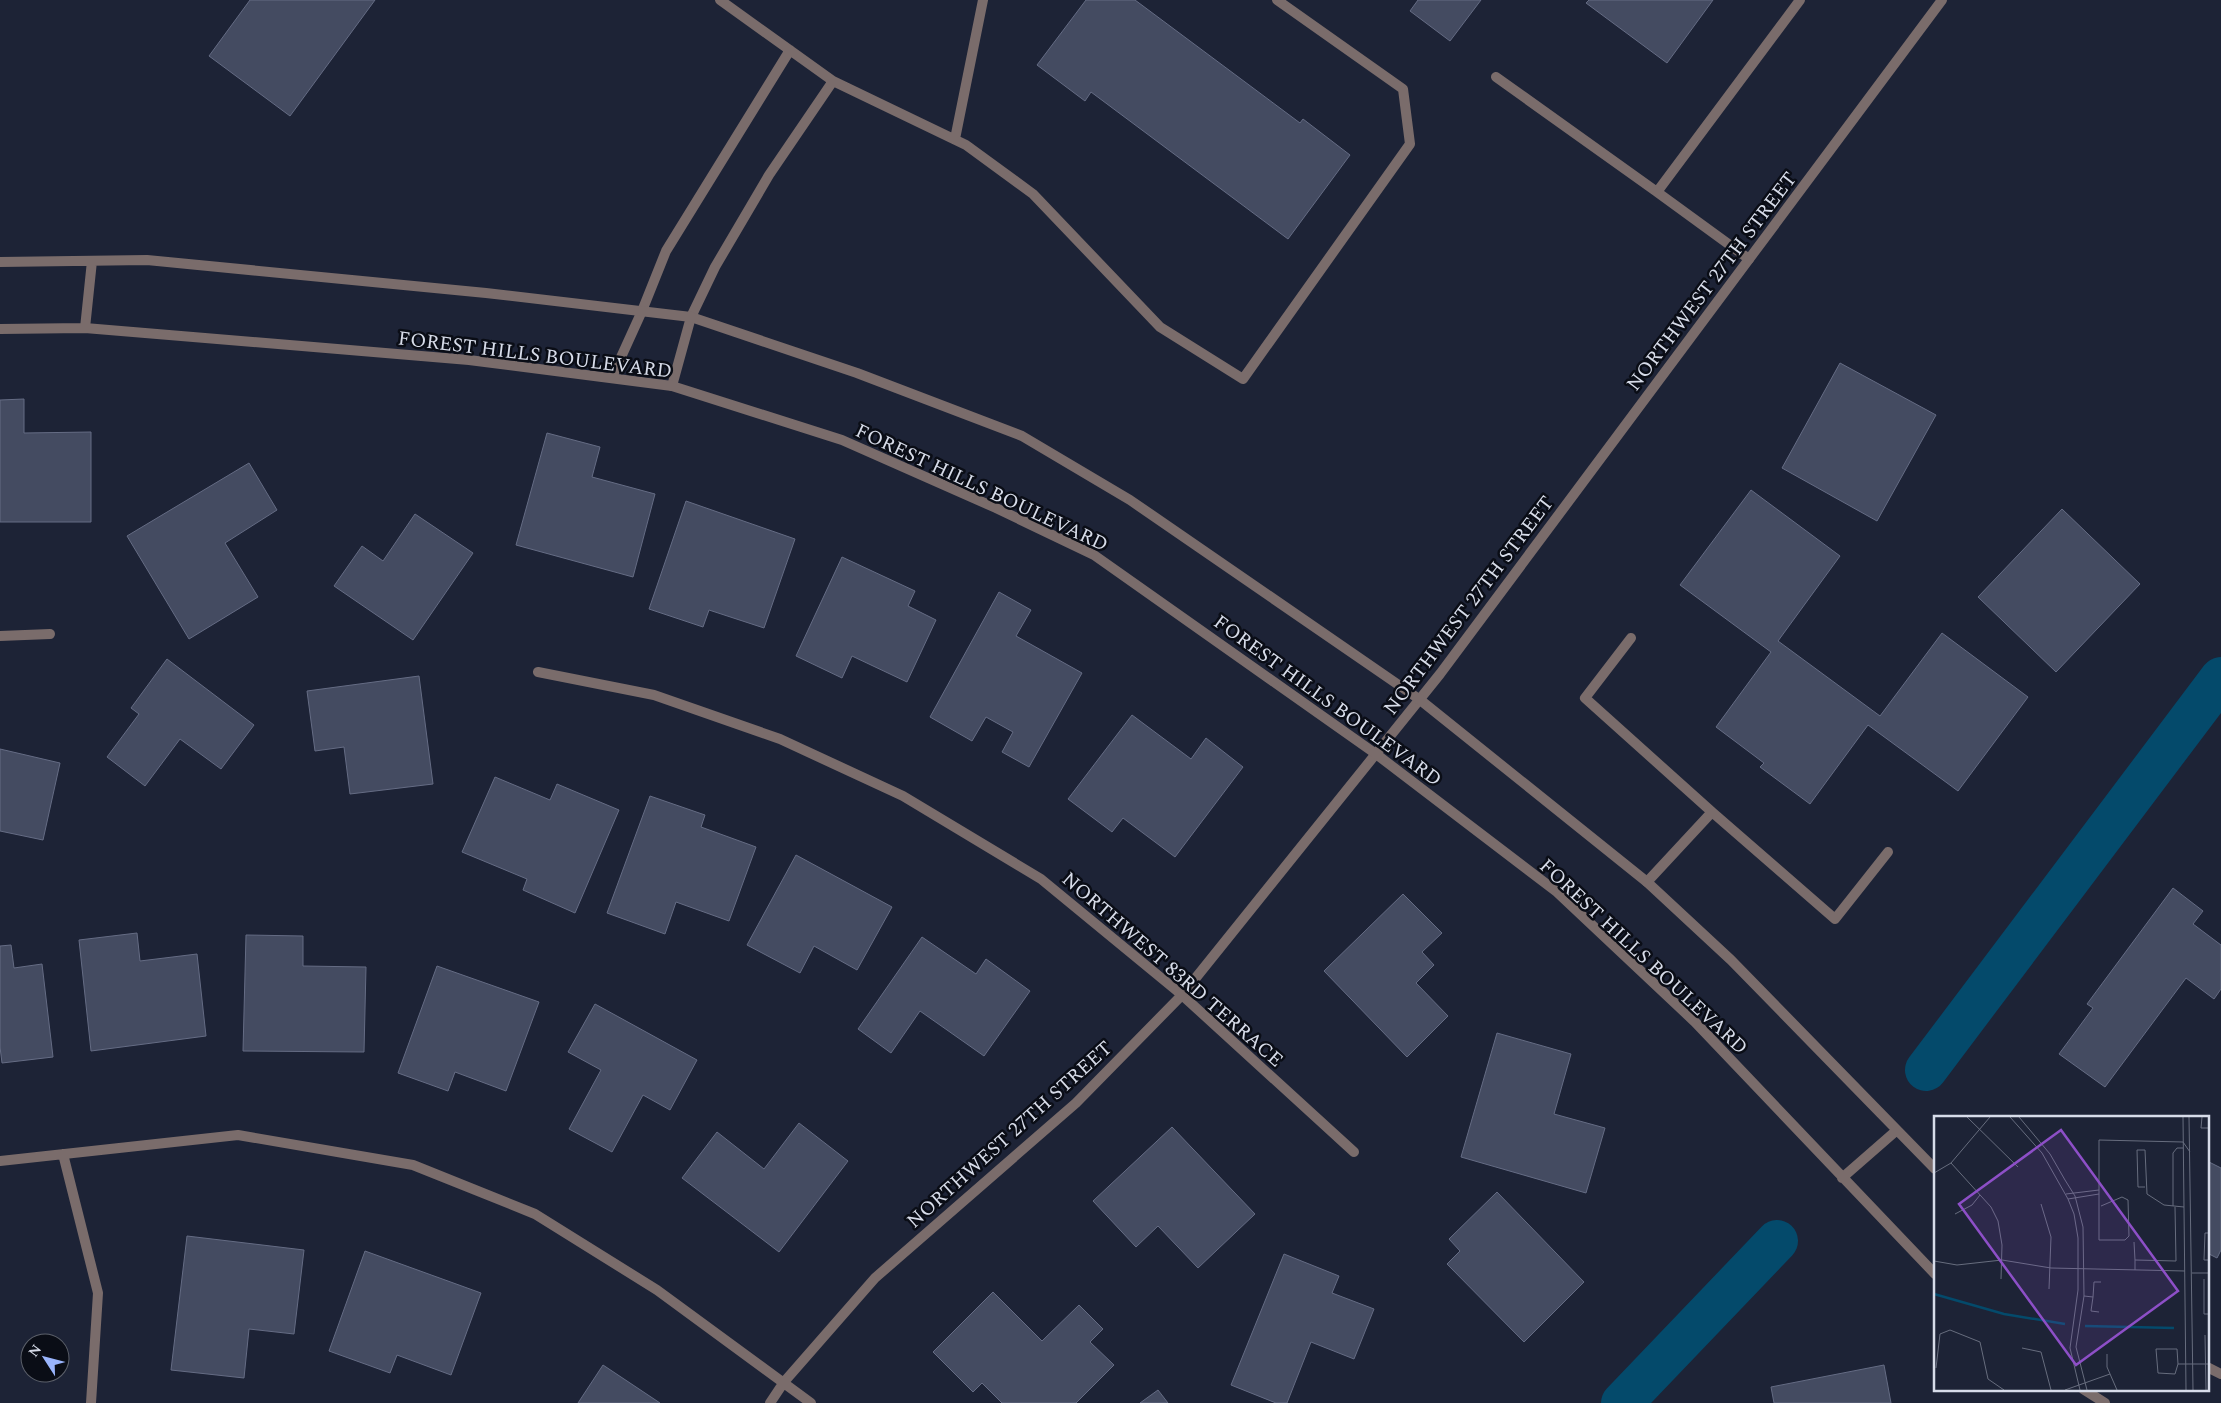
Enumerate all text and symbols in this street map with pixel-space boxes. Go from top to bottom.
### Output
street label: NORTHWEST 27TH STREET [1619,166,1804,398]
street label: FOREST HILLS BOULEVARD [396,323,674,387]
street label: FOREST HILLS BOULEVARD [850,416,1113,560]
street label: NORTHWEST 27TH STREET [1376,490,1561,722]
street label: FOREST HILLS BOULEVARD [1207,608,1448,794]
street label: FOREST HILLS BOULEVARD [1532,852,1754,1062]
street label: NORTHWEST 83RD TERRACE [1055,865,1290,1075]
street label: NORTHWEST 27TH STREET [900,1034,1119,1236]
inset map [1934,1116,2208,1390]
north arrow [20,1333,70,1383]
text: N [23,1340,47,1361]

